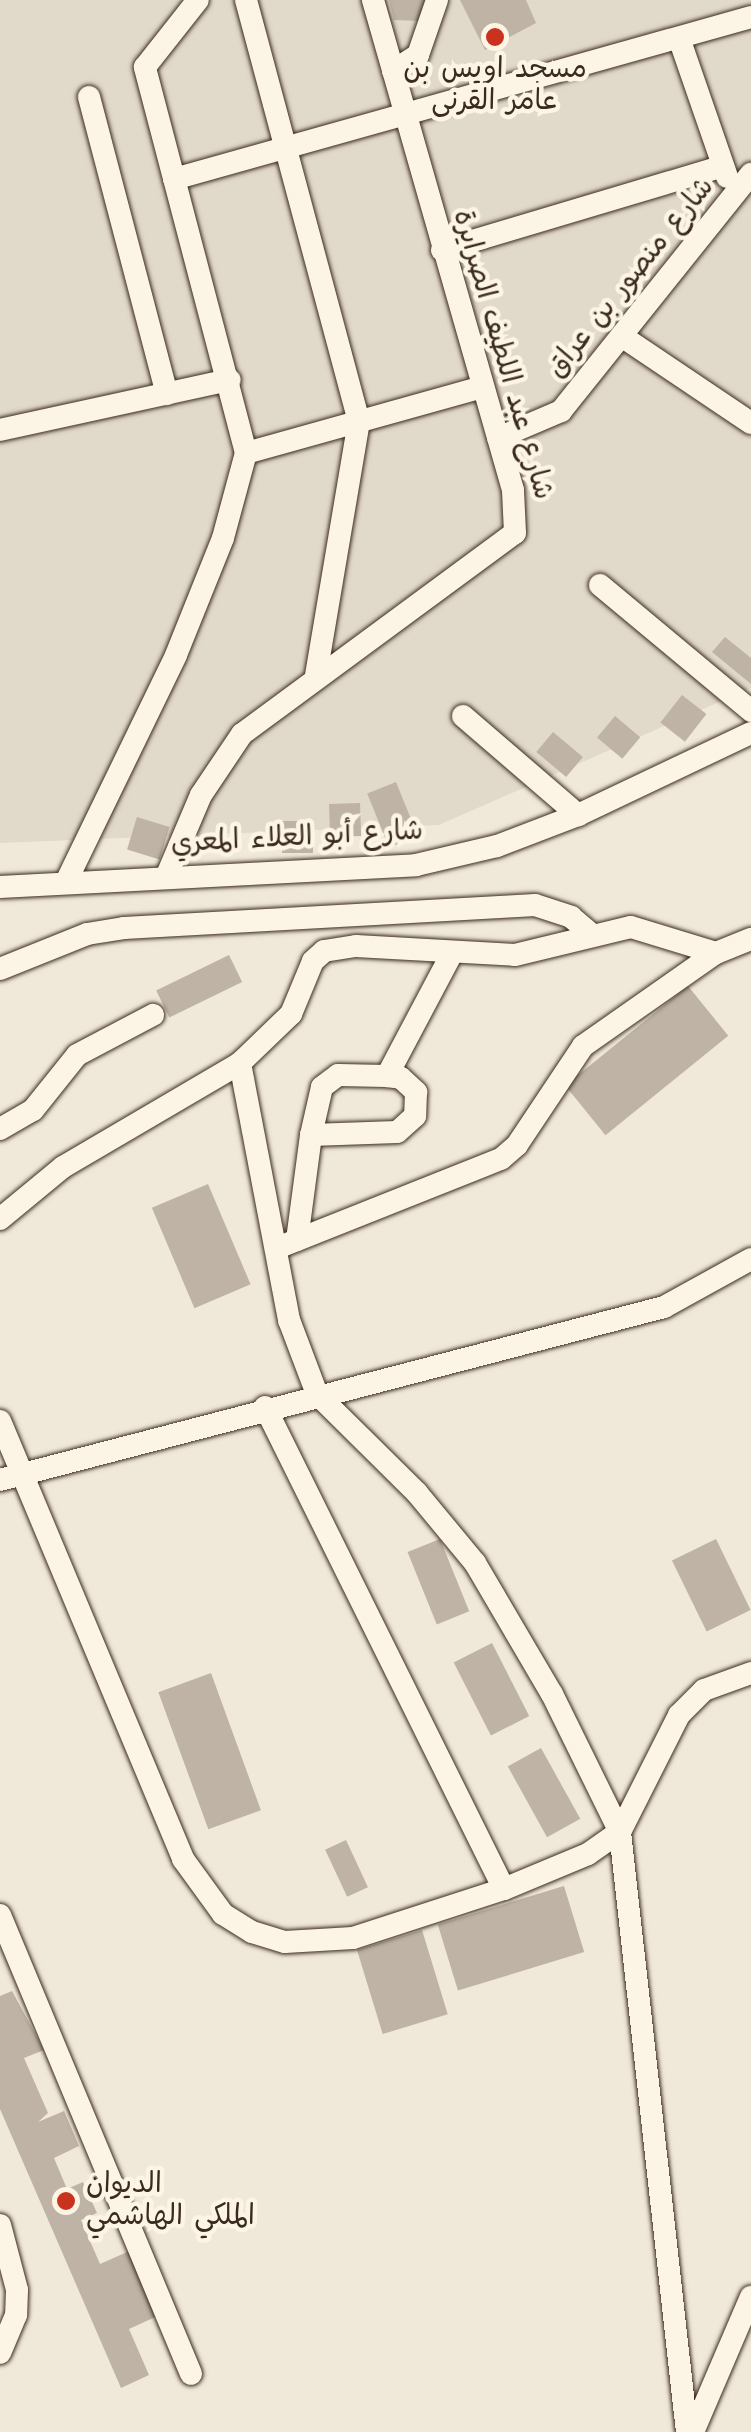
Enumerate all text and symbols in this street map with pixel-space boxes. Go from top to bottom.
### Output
marker: مسجد اويس بن عامر القرنى [484,26,506,48]
place label: مسجد اويس بن عامر القرنى [403,53,587,119]
street label: شارع منصور بن عراق [540,171,722,385]
street label: شارع عبد اللطيف الصرايرة [445,206,559,504]
street label: شارع أبو العلاء المعري [170,815,424,861]
place label: الديوان الملكي الهاشمي [86,2168,255,2234]
marker: الديوان الملكي الهاشمي [55,2190,77,2212]

